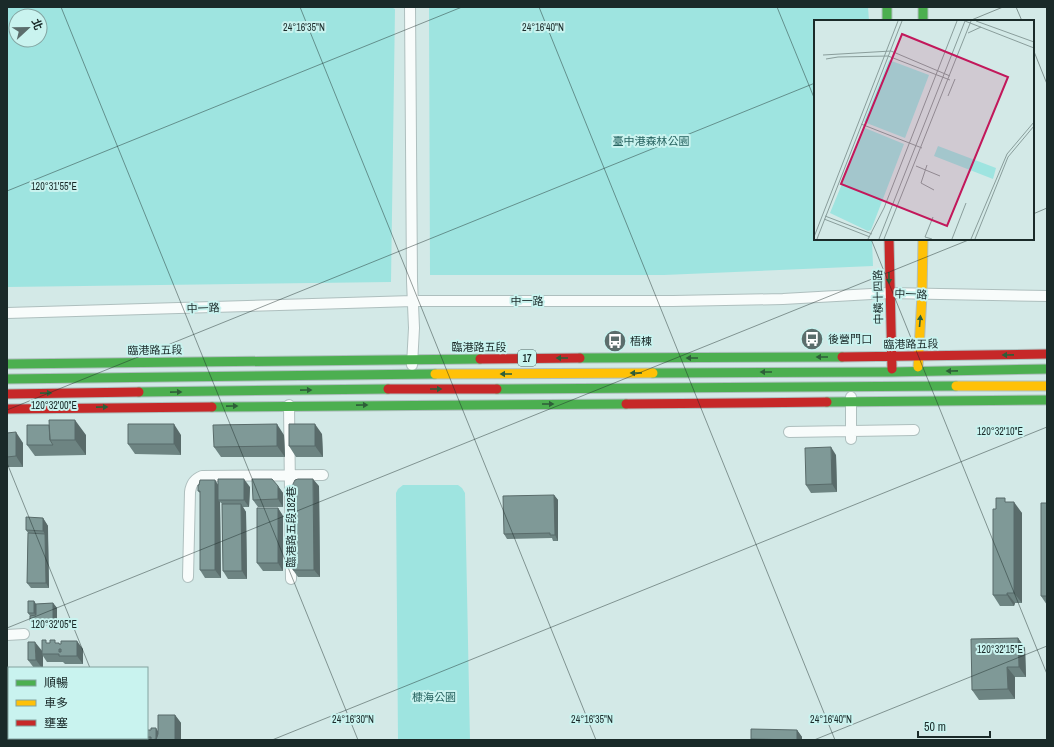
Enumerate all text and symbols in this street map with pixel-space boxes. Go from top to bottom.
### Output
north arrow [8,8,48,48]
text: 北 [29,17,46,32]
inset map [814,20,1034,240]
text: 24°16'35"N [283,21,325,34]
text: 24°16'40"N [522,21,564,34]
park label: 臺中港森林公園 [613,134,690,148]
text: 120°31'55"E [31,180,77,193]
street label: 中橫十四路 [871,269,885,325]
one-way arrow [886,272,892,285]
street label: 中一路 [894,286,928,302]
street label: 中一路 [511,294,544,308]
street label: 中一路 [186,300,220,316]
one-way arrow [917,315,924,327]
bus stop icon: 後營門口 [799,326,825,352]
bus stop icon: 梧棟 [602,328,628,354]
place label: 後營門口 [828,332,872,346]
place label: 梧棟 [630,334,652,348]
street label: 臨港路五段 [883,337,939,351]
street label: 臨港路五段 [452,340,507,354]
street label: 臨港路五段 [127,343,183,357]
road number: 17 [518,350,536,366]
one-way arrow [1002,351,1014,358]
one-way arrow [815,354,828,360]
one-way arrow [555,355,568,361]
one-way arrow [685,355,698,361]
one-way arrow [945,368,958,374]
one-way arrow [759,369,772,375]
one-way arrow [629,370,642,376]
one-way arrow [499,371,512,377]
one-way arrow [430,386,443,392]
one-way arrow [300,387,313,393]
one-way arrow [170,389,183,395]
one-way arrow [40,390,53,396]
text: 120°32'00"E [31,399,77,412]
one-way arrow [542,401,555,407]
one-way arrow [356,402,369,408]
one-way arrow [226,403,239,409]
one-way arrow [96,404,108,411]
text: 120°32'10"E [977,425,1023,438]
street label: 臨港路五段182巷 [284,486,298,568]
text: 120°32'05"E [31,618,77,631]
text: 120°32'15"E [977,643,1023,656]
legend [8,667,148,739]
text: 順暢 [44,675,68,691]
park label: 槺海公園 [412,690,456,704]
text: 車多 [44,695,68,711]
text: 24°16'30"N [332,713,374,726]
text: 24°16'35"N [571,713,613,726]
text: 24°16'40"N [810,713,852,726]
scale bar [918,713,990,739]
text: 壅塞 [44,715,68,731]
text: 50 m [924,719,946,735]

